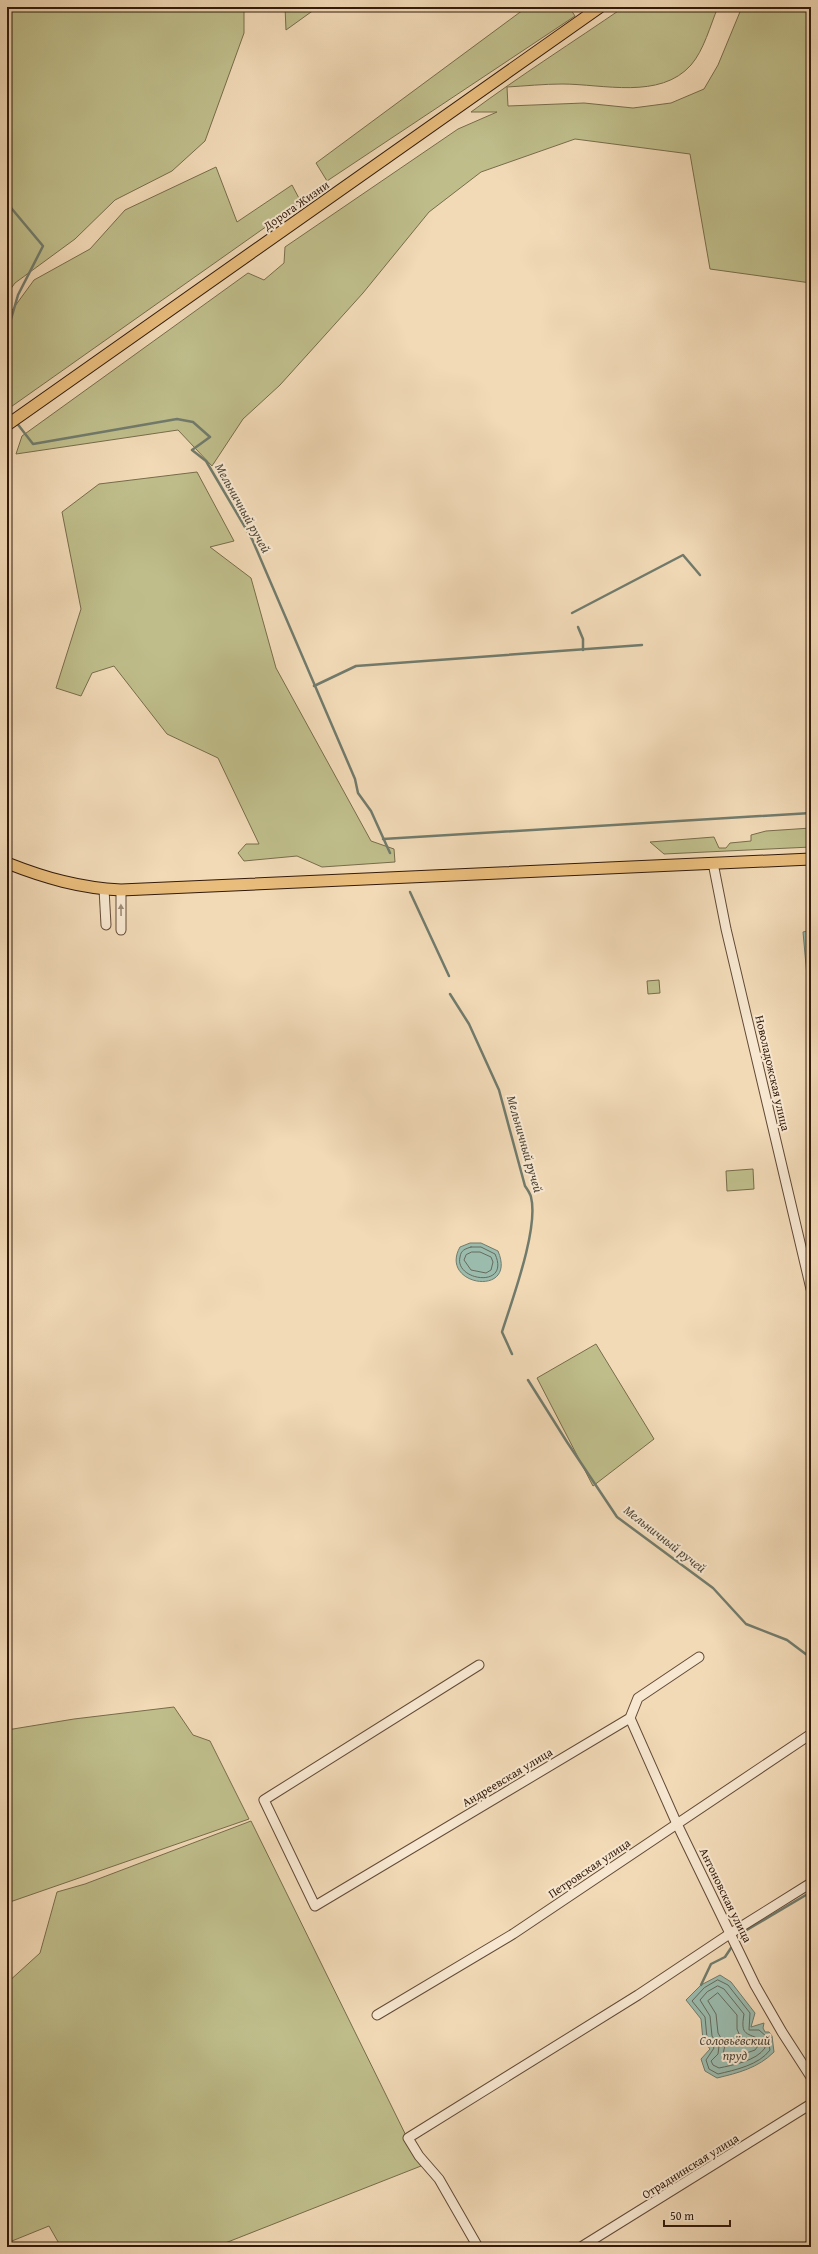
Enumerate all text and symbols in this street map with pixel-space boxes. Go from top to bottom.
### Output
street label: Дорога Жизни [259,176,332,235]
water label: Мельничный ручей [210,460,276,557]
one-way arrow [118,903,124,916]
street label: Новоладожская улица [751,1013,795,1133]
water label: Мельничный ручей [502,1093,548,1195]
water label: Мельничный ручей [620,1501,711,1578]
street label: Андреевская улица [459,1743,556,1811]
street label: Петровская улица [544,1834,634,1902]
street label: Антоновская улица [696,1845,756,1945]
water label: Соловьёвский пруд [700,2031,771,2065]
street label: Отраднинская улица [638,2129,742,2203]
scale bar [664,2202,730,2228]
text: 50 m [670,2207,694,2224]

